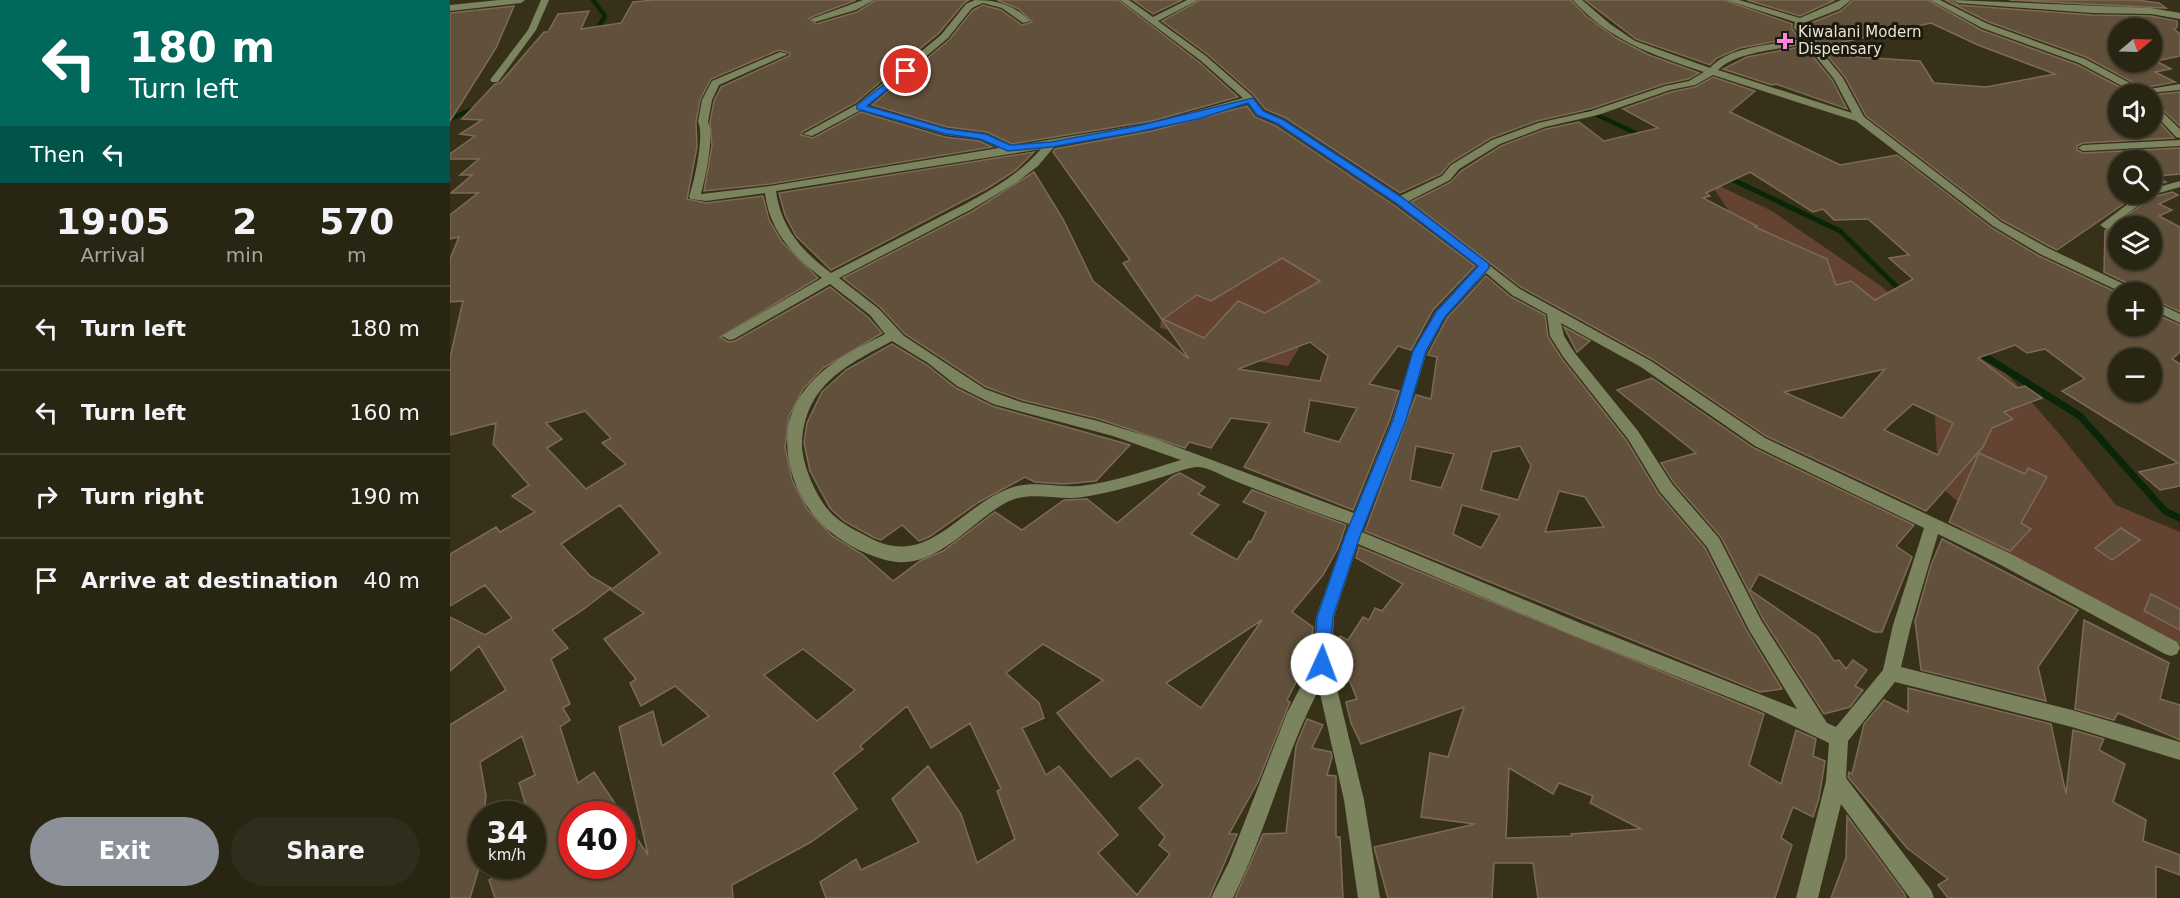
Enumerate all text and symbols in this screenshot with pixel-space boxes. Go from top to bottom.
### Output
north arrow [2108,18,2162,72]
map controls [2108,18,2162,402]
text: 180 m [129,23,275,72]
place label: Kiwalani Modern Dispensary [1798,23,1922,58]
icon: left [30,24,108,102]
marker: Kiwalani Modern Dispensary [1776,32,1794,50]
pin [880,45,931,96]
icon: arrive [889,54,922,87]
text: Turn left [129,73,239,104]
button: sound [2108,84,2162,138]
icon: left [97,138,130,171]
text: Then [30,142,85,167]
button: search [2108,150,2162,204]
text: 19:05 [56,201,170,242]
text: 2 [232,201,257,242]
text: 570 [319,201,394,242]
button: layers [2108,216,2162,270]
text: Arrival [80,243,145,267]
text: min [226,243,264,267]
text: m [347,243,367,267]
button: + [2108,282,2162,336]
icon: left [30,312,63,345]
text: Turn left [81,316,186,341]
text: 180 m [350,316,420,341]
button: − [2108,348,2162,402]
icon: left [30,396,63,429]
text: Turn left [81,400,186,425]
text: 160 m [350,400,420,425]
icon: right [30,480,63,513]
text: Turn right [81,484,204,509]
text: 190 m [350,484,420,509]
icon: arrive [30,564,63,597]
text: Arrive at destination [81,568,338,593]
text: 40 m [364,568,420,593]
position arrow [1290,632,1354,696]
speed limit sign: 40 [558,801,636,879]
text: 34 [486,815,528,850]
button: Exit [30,817,219,886]
button: Share [231,817,420,886]
text: km/h [488,846,526,864]

